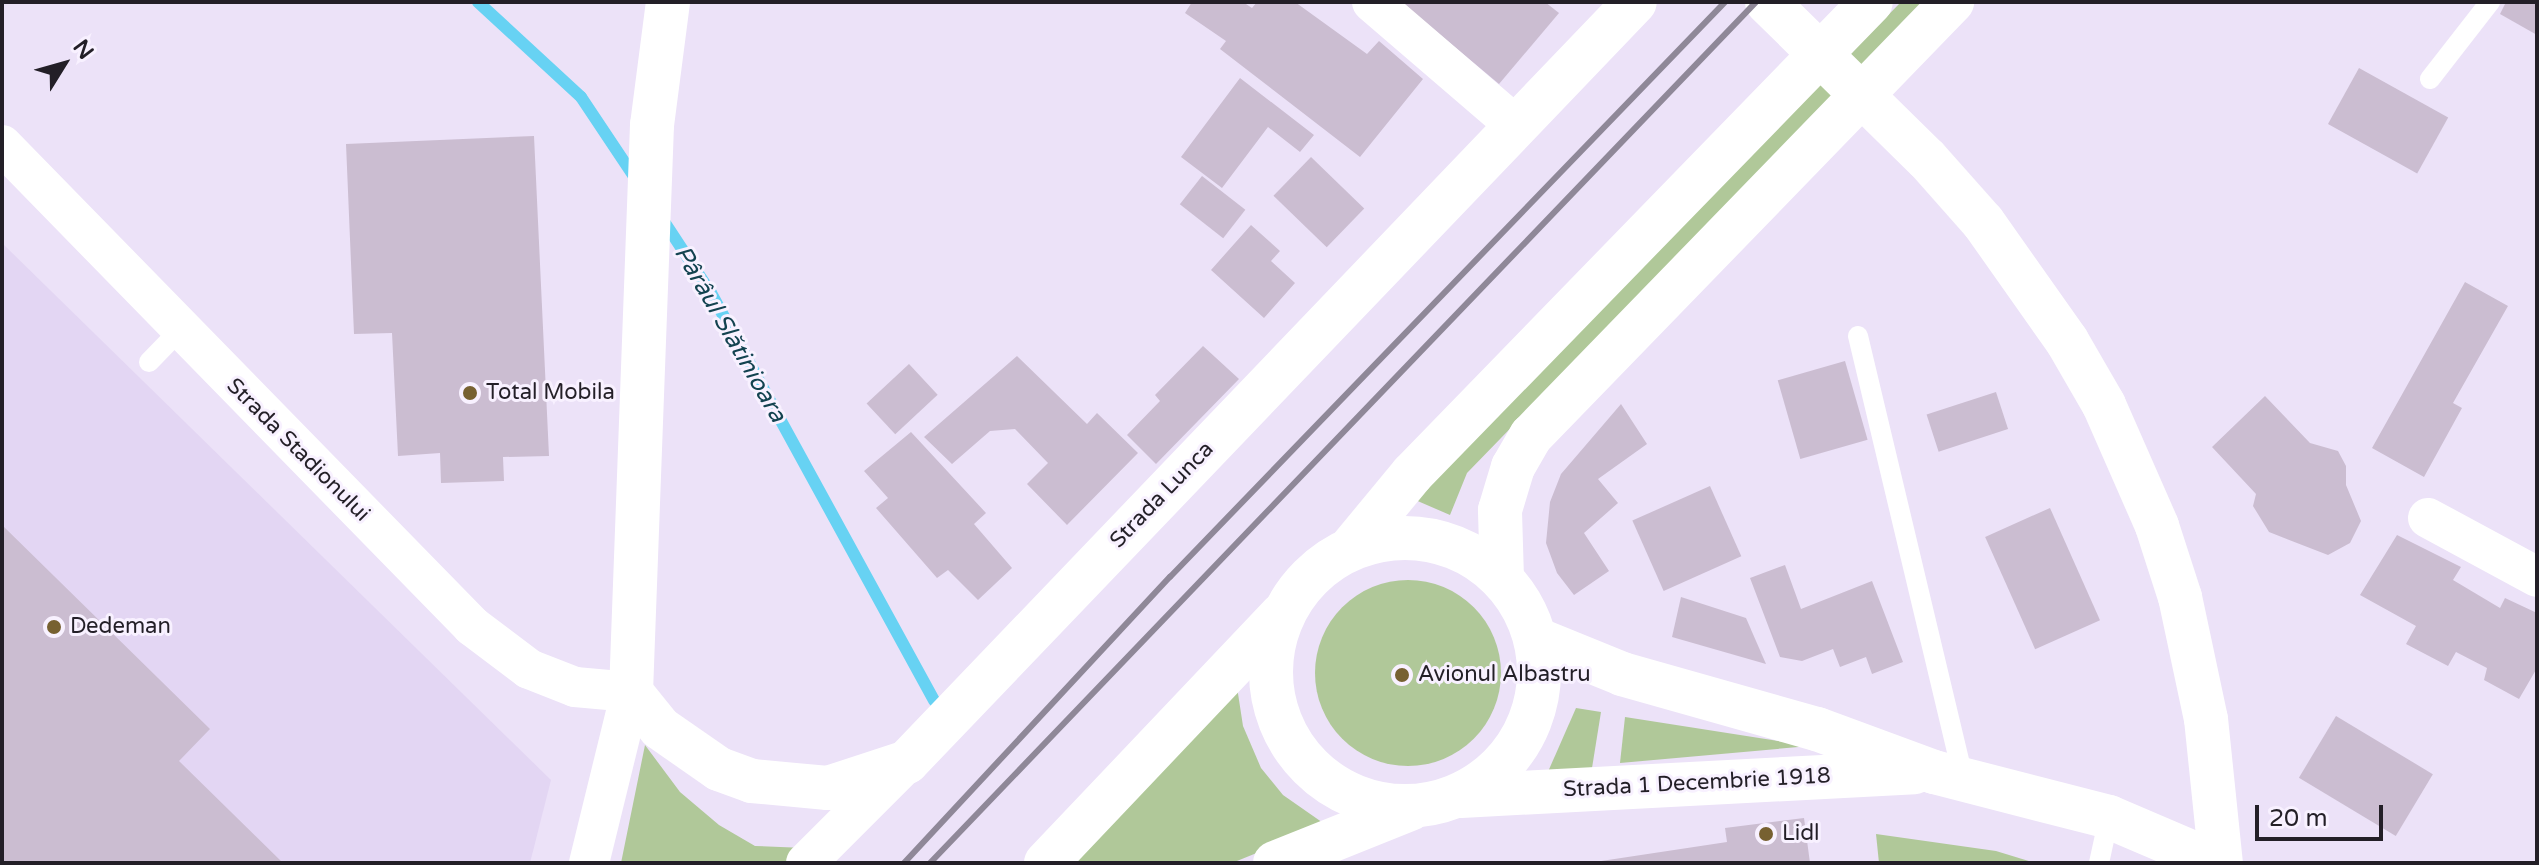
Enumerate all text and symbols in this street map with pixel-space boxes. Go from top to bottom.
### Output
north arrow [24,24,104,104]
text: N [67,35,99,64]
water label: Pârâul Slătinioara [668,241,792,427]
street label: Strada Stadionului [221,373,375,527]
place label: Total Mobila [486,380,615,406]
marker: Total Mobila [461,384,479,402]
street label: Strada Lunca [1105,436,1219,554]
place label: Dedeman [70,614,171,640]
marker: Dedeman [45,618,63,636]
place label: Avionul Albastru [1418,662,1591,688]
marker: Avionul Albastru [1393,666,1411,684]
street label: Strada 1 Decembrie 1918 [1563,763,1831,803]
scale bar [2259,789,2387,839]
text: 20 m [2269,804,2327,833]
place label: Lidl [1782,821,1820,847]
marker: Lidl [1757,825,1775,843]

